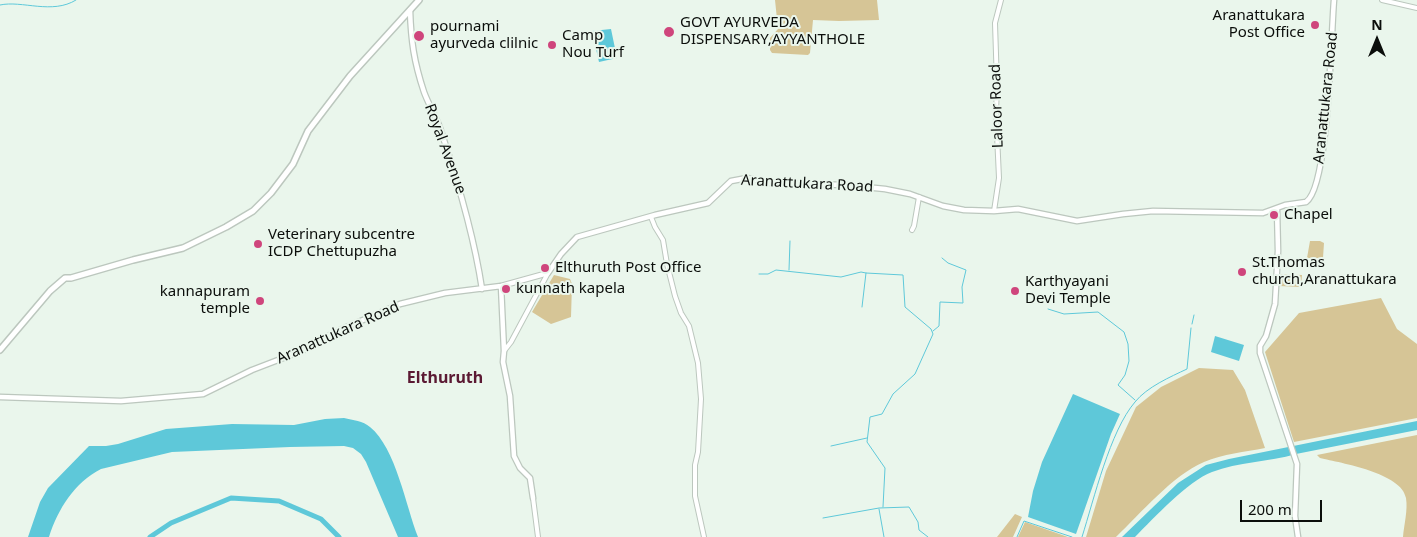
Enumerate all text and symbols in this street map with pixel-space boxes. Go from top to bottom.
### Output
place label: Aranattukara Post Office [1213,7,1305,42]
place label: GOVT AYURVEDA DISPENSARY,AYYANTHOLE [680,14,865,49]
north arrow [1352,15,1402,65]
text: N [1371,15,1383,34]
place label: pournami ayurveda clilnic [430,18,538,53]
marker: Aranattukara Post Office [1309,19,1321,31]
marker: GOVT AYURVEDA DISPENSARY,AYYANTHOLE [662,25,676,39]
place label: Camp Nou Turf [562,27,624,62]
marker: pournami ayurveda clilnic [412,29,426,43]
street label: Aranattukara Road [1310,31,1342,165]
marker: Camp Nou Turf [546,39,558,51]
street label: Laloor Road [987,63,1007,149]
street label: Royal Avenue [420,101,470,197]
street label: Aranattukara Road [740,172,874,196]
place label: Chapel [1284,206,1333,224]
marker: Chapel [1268,209,1280,221]
place label: Veterinary subcentre ICDP Chettupuzha [268,226,415,261]
marker: Veterinary subcentre ICDP Chettupuzha [252,238,264,250]
place label: St.Thomas church,Aranattukara [1252,254,1397,289]
place label: Elthuruth Post Office [555,259,701,277]
marker: Elthuruth Post Office [539,262,551,274]
marker: St.Thomas church,Aranattukara [1236,266,1248,278]
place label: Karthyayani Devi Temple [1025,273,1111,308]
place label: kunnath kapela [516,280,625,298]
place label: kannapuram temple [160,283,250,318]
marker: kunnath kapela [500,283,512,295]
marker: Karthyayani Devi Temple [1009,285,1021,297]
marker: kannapuram temple [254,295,266,307]
street label: Aranattukara Road [274,298,402,368]
district label: Elthuruth [407,368,483,388]
scale bar [1242,490,1324,522]
text: 200 m [1248,499,1292,519]

